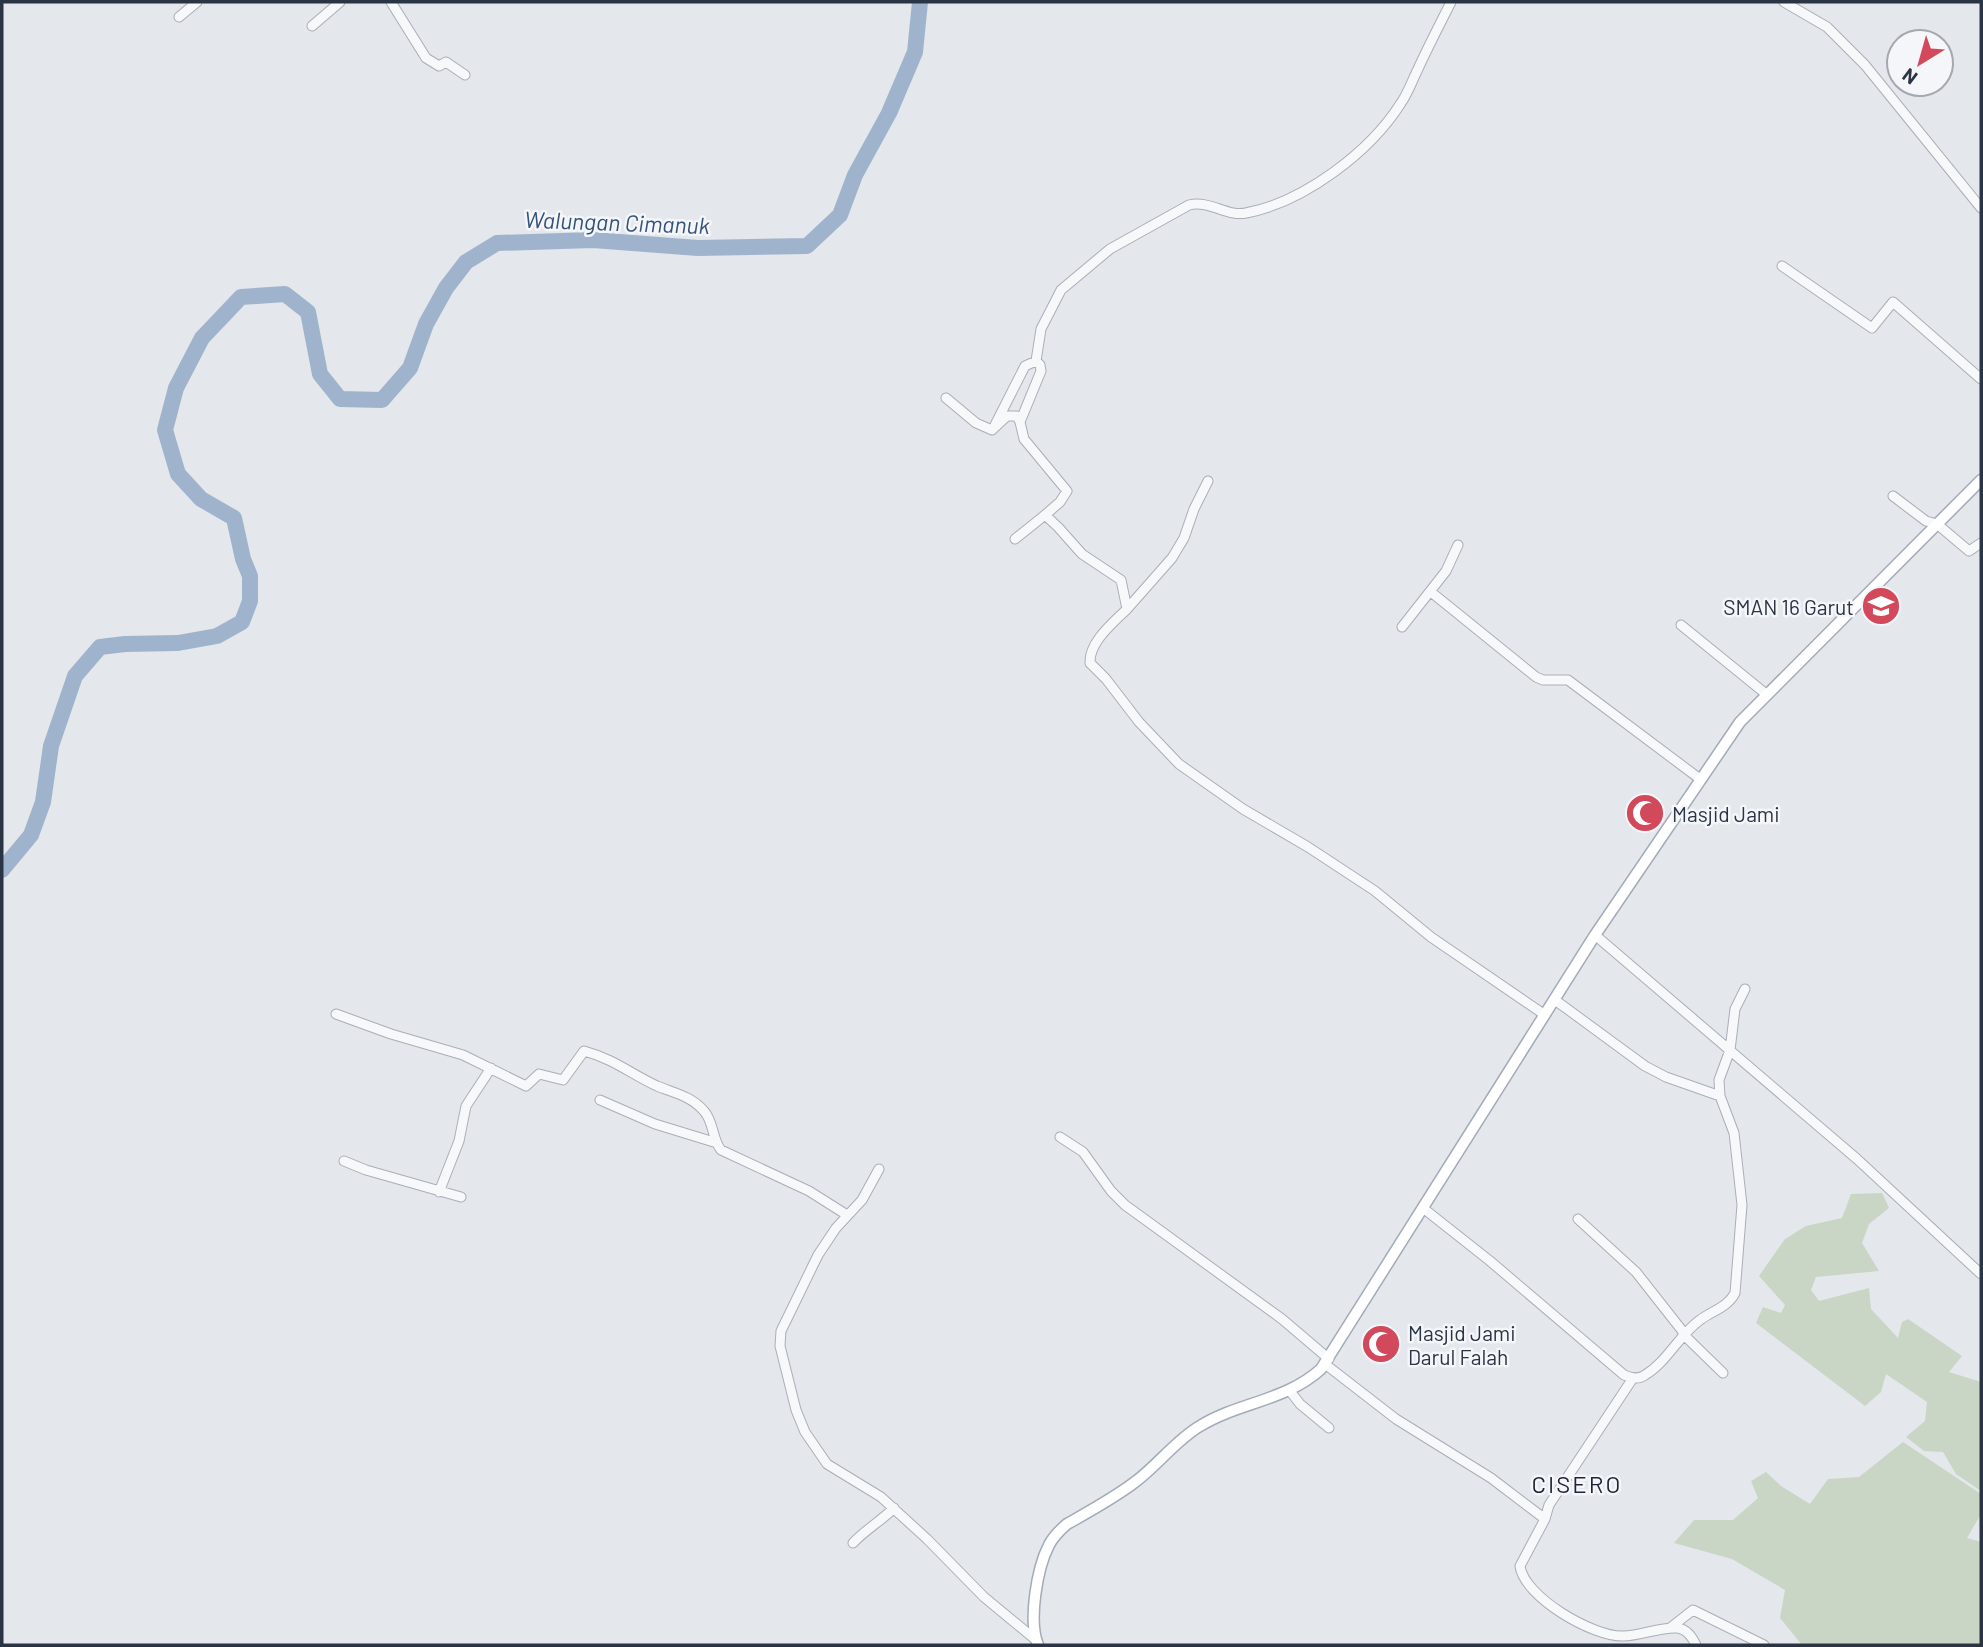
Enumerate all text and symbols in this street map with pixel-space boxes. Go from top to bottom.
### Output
north arrow [1885,28,1955,98]
text: N [1897,64,1921,90]
water label: Walungan Cimanuk [524,205,710,239]
school or university icon: SMAN 16 Garut [1860,585,1902,627]
place label: SMAN 16 Garut [1723,594,1854,619]
mosque icon: Masjid Jami [1624,792,1666,834]
place label: Masjid Jami [1672,801,1780,826]
place label: Masjid Jami Darul Falah [1408,1320,1516,1369]
mosque icon: Masjid Jami Darul Falah [1360,1323,1402,1365]
district label: CISERO [1532,1469,1622,1498]

